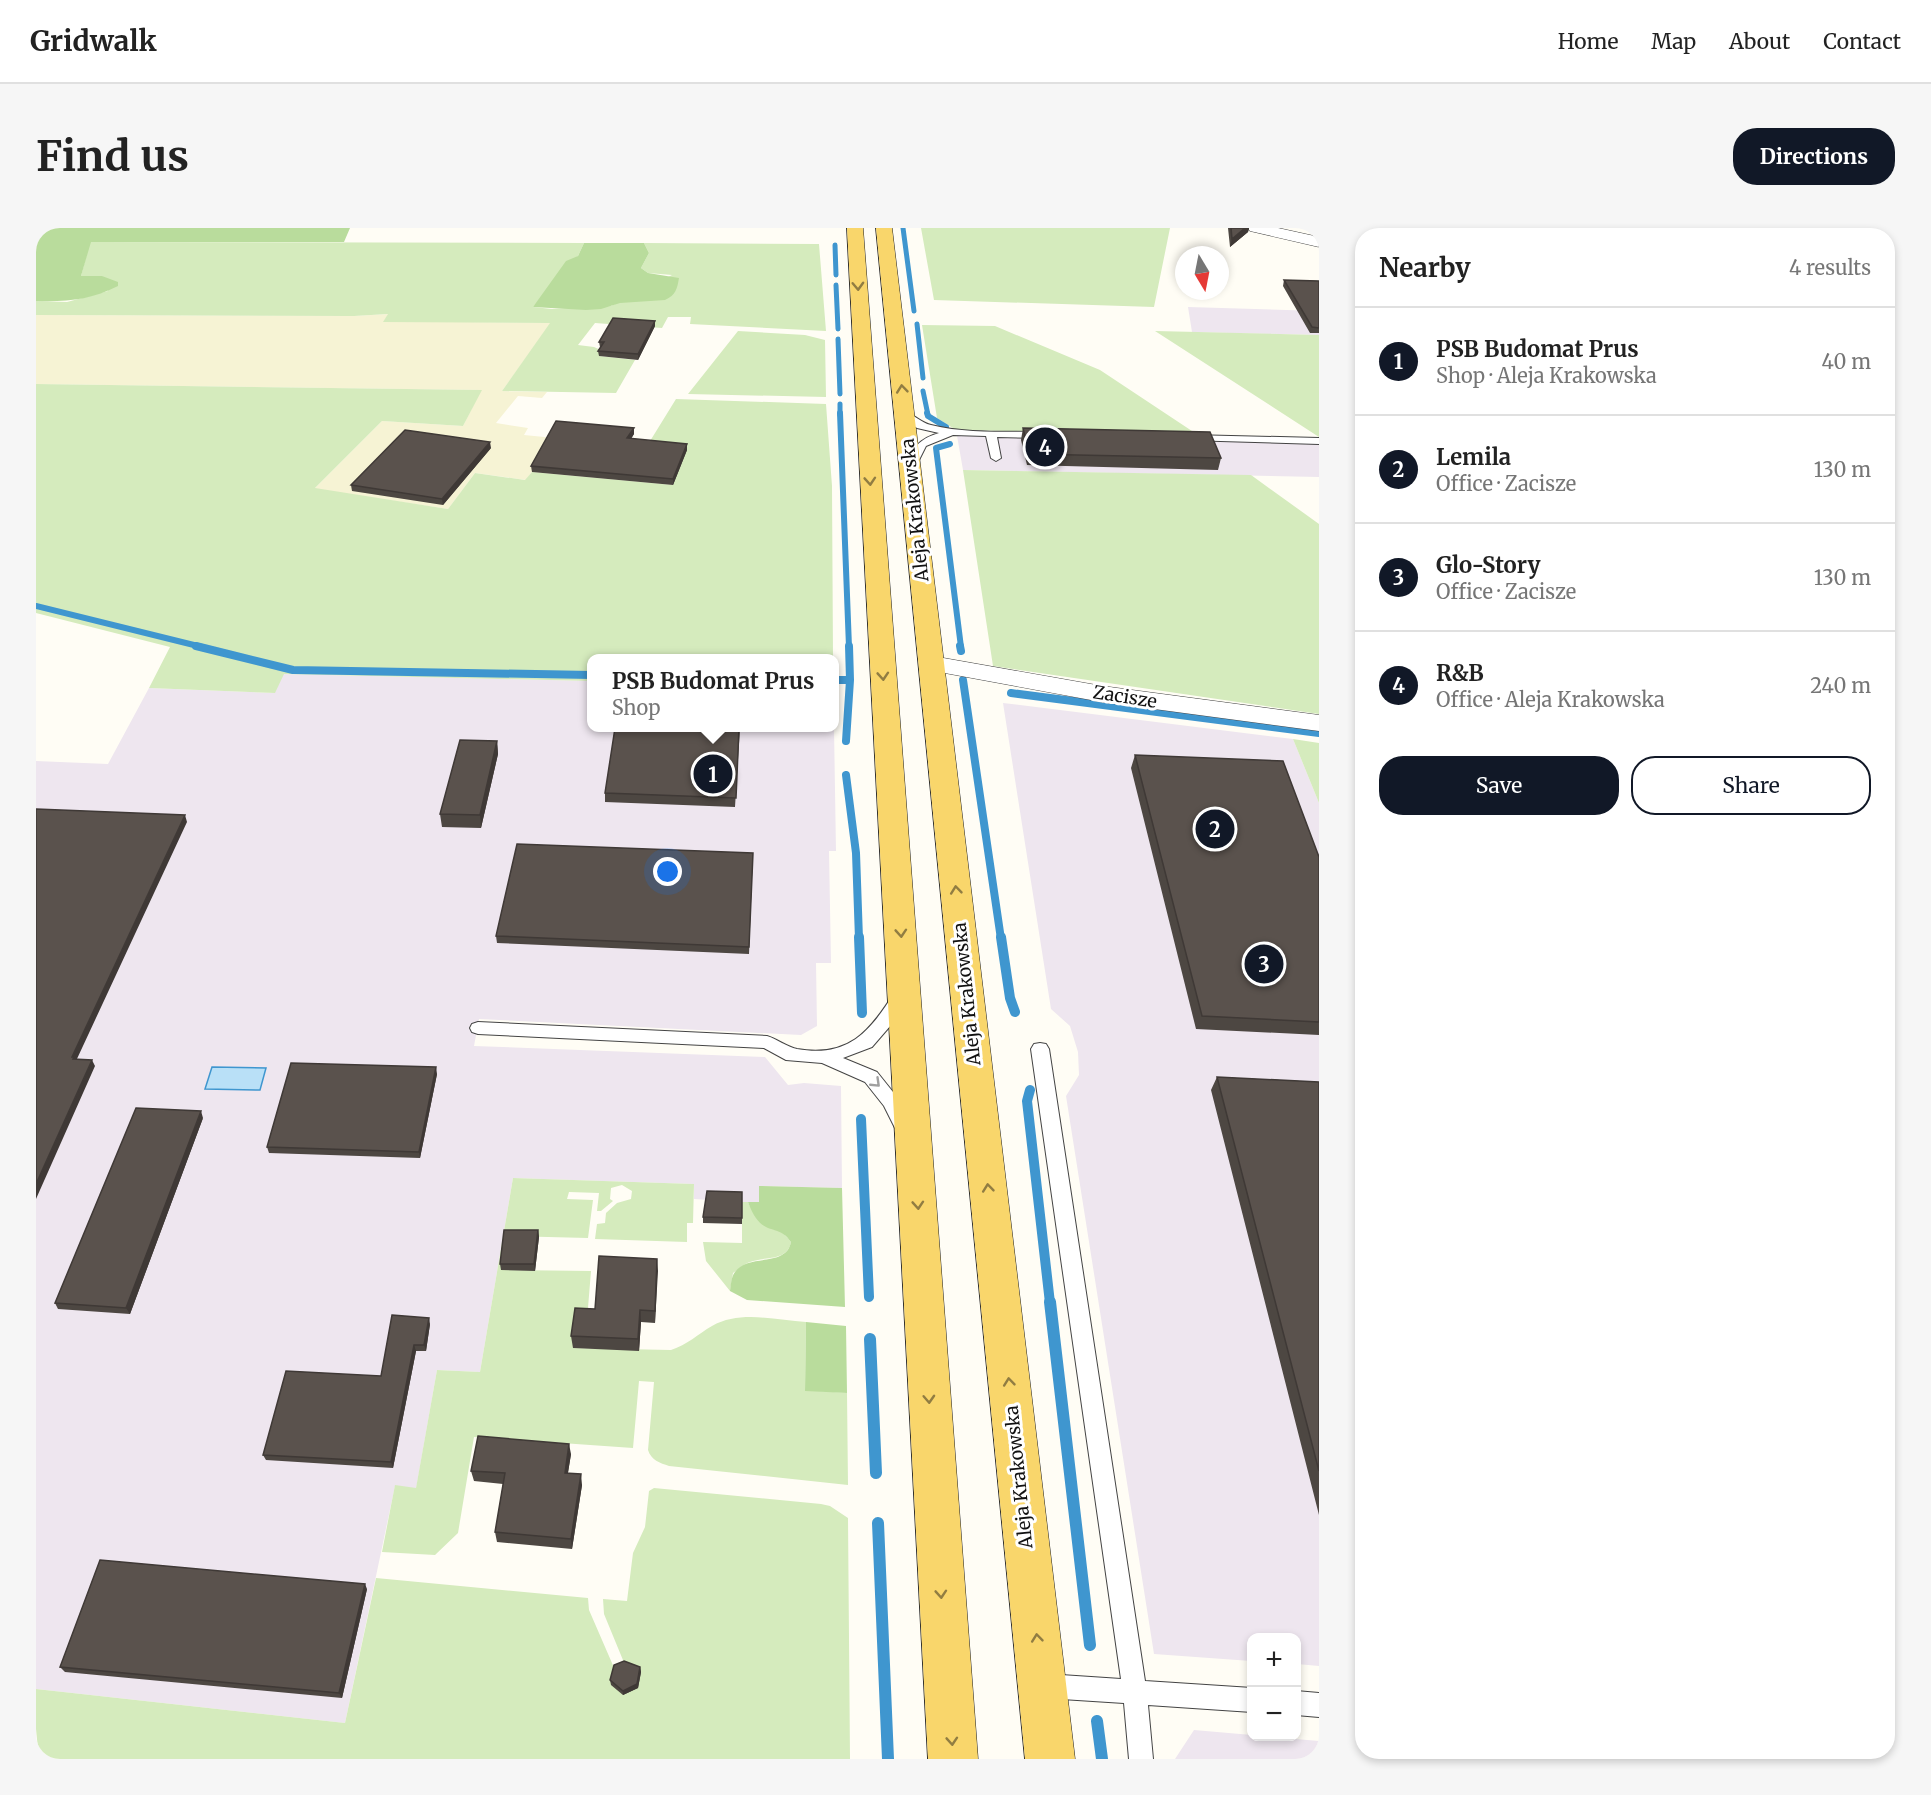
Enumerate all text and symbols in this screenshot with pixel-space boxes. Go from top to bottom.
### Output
text: Gridwalk [30,23,157,59]
text: Home [1558,28,1618,55]
text: Map [1651,28,1696,55]
text: About [1729,28,1790,55]
text: Contact [1823,28,1901,55]
button: Directions [1733,128,1895,185]
text: Find us [36,130,189,182]
north arrow [1175,246,1229,300]
text: Nearby [1379,251,1471,284]
text: 4 results [1789,255,1871,280]
one-way arrow [852,282,865,291]
text: PSB Budomat Prus [1436,335,1639,363]
text: 1 [1394,349,1403,374]
text: 40 m [1821,349,1871,374]
text: Shop · Aleja Krakowska [1436,363,1657,388]
one-way arrow [896,385,909,394]
pin: 4 [1026,424,1064,470]
street label: Aleja Krakowska [896,437,934,584]
text: Lemila [1436,443,1511,471]
text: 2 [1393,457,1404,482]
text: 130 m [1814,457,1871,482]
text: Office · Zacisze [1436,471,1576,496]
one-way arrow [863,476,876,486]
text: Glo-Story [1436,551,1540,579]
text: 3 [1393,565,1404,590]
text: 130 m [1814,565,1871,590]
text: Office · Zacisze [1436,579,1576,604]
popup [587,654,839,732]
text: R&B [1436,659,1484,687]
text: PSB Budomat Prus [612,667,814,695]
one-way arrow [877,671,890,680]
text: 4 [1392,673,1405,698]
text: 240 m [1810,673,1871,698]
street label: Zacisze [1091,680,1159,713]
text: Office · Aleja Krakowska [1436,687,1665,712]
text: Shop [612,695,661,720]
pin: 1 [694,752,732,796]
button: Save [1379,756,1619,815]
button: Share [1631,756,1871,815]
pin: 2 [1196,806,1234,852]
your location [653,857,682,886]
one-way arrow [950,885,963,894]
street label: Aleja Krakowska [948,921,986,1068]
one-way arrow [894,928,907,937]
pin: 3 [1244,942,1284,986]
one-way arrow [868,1076,879,1087]
one-way arrow [982,1183,994,1193]
one-way arrow [911,1200,924,1209]
one-way arrow [1003,1377,1016,1386]
one-way arrow [923,1395,936,1404]
street label: Aleja Krakowska [1000,1404,1038,1551]
one-way arrow [935,1590,948,1599]
map controls [1247,1633,1301,1741]
button: + [1247,1633,1301,1687]
one-way arrow [1031,1634,1044,1643]
button: − [1247,1687,1301,1741]
one-way arrow [945,1737,958,1746]

